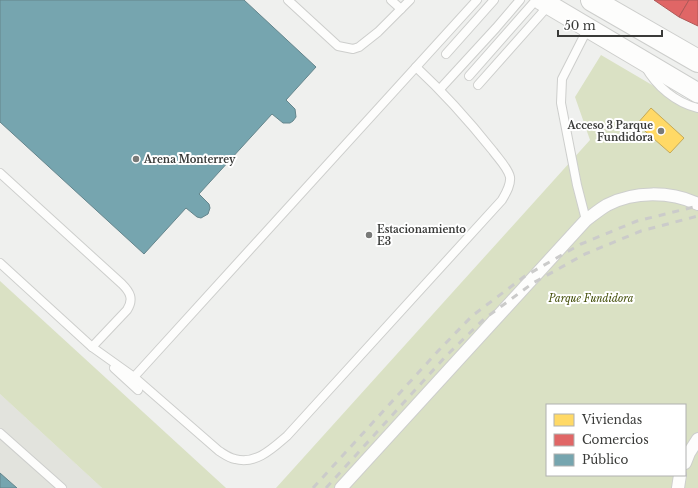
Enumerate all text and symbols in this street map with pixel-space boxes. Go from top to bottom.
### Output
scale bar [558,12,662,38]
text: 50 m [564,18,596,33]
place label: Acceso 3 Parque Fundidora [567,119,653,144]
marker: Acceso 3 Parque Fundidora [656,126,666,136]
place label: Arena Monterrey [143,153,236,166]
marker: Arena Monterrey [131,154,141,164]
place label: Estacionamiento E3 [377,223,466,248]
marker: Estacionamiento E3 [364,230,374,240]
park label: Parque Fundidora [548,292,634,305]
legend [546,404,686,476]
text: Viviendas [581,412,642,427]
text: Comercios [582,432,649,447]
text: Público [582,452,629,467]

